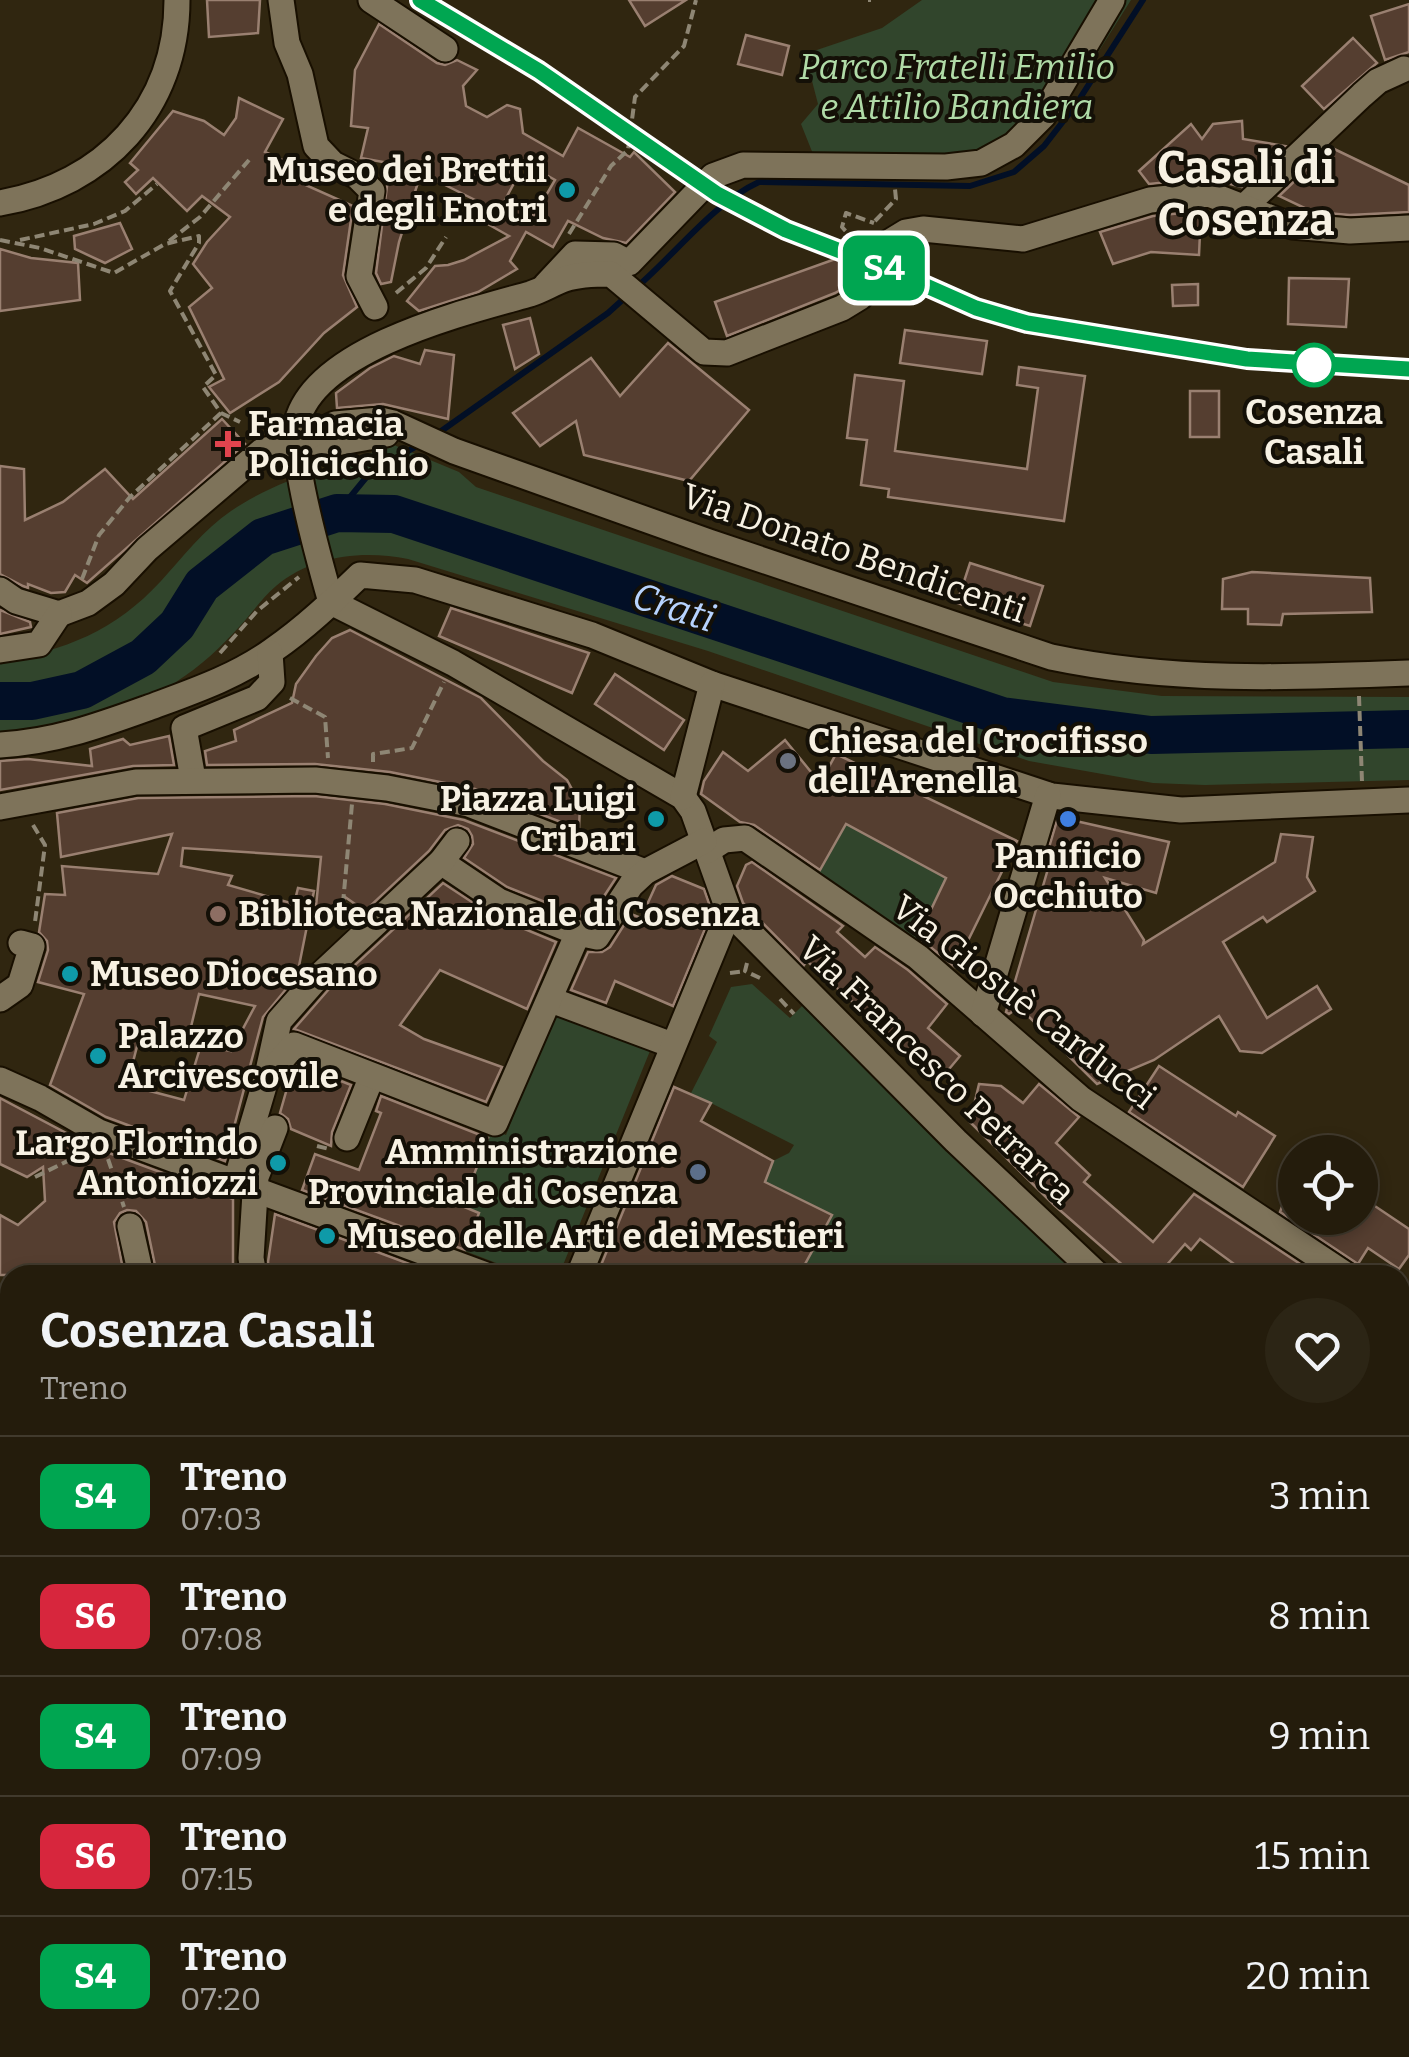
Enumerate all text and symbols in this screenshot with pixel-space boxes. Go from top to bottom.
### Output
park label: Parco Fratelli Emilio e Attilio Bandiera [799,46,1115,128]
district label: Casali di Cosenza [1157,141,1335,247]
place label: Museo dei Brettii e degli Enotri [266,149,547,231]
marker: Museo dei Brettii e degli Enotri [556,179,578,201]
line badge: S4 [839,236,929,300]
text: S4 [863,247,905,289]
marker: Cosenza Casali [1293,344,1335,386]
place label: Cosenza Casali [1245,391,1383,473]
place label: Farmacia Policicchio [248,403,429,485]
marker: Farmacia Policicchio [217,433,239,455]
street label: Via Donato Bendicenti [677,474,1031,632]
water label: Crati [627,572,721,642]
place label: Chiesa del Crocifisso dell'Arenella [808,720,1148,802]
marker: Chiesa del Crocifisso dell'Arenella [777,750,799,772]
place label: Piazza Luigi Cribari [440,778,636,860]
marker: Piazza Luigi Cribari [645,808,667,830]
marker: Panificio Occhiuto [1057,808,1079,830]
place label: Panificio Occhiuto [993,835,1143,917]
street label: Via Giosuè Carducci [884,886,1164,1118]
place label: Biblioteca Nazionale di Cosenza [238,893,760,935]
marker: Biblioteca Nazionale di Cosenza [207,903,229,925]
street label: Via Francesco Petrarca [790,927,1084,1213]
place label: Museo Diocesano [90,953,378,995]
marker: Museo Diocesano [59,963,81,985]
place label: Palazzo Arcivescovile [118,1015,339,1097]
marker: Palazzo Arcivescovile [87,1045,109,1067]
place label: Largo Florindo Antoniozzi [15,1122,258,1204]
place label: Amministrazione Provinciale di Cosenza [308,1131,678,1213]
map controls [1278,1135,1378,1235]
button: locate [1278,1135,1378,1235]
marker: Largo Florindo Antoniozzi [267,1152,289,1174]
marker: Amministrazione Provinciale di Cosenza [687,1161,709,1183]
place label: Museo delle Arti e dei Mestieri [347,1215,844,1257]
marker: Museo delle Arti e dei Mestieri [316,1225,338,1247]
button: heart [1265,1298,1370,1403]
text: Cosenza Casali [40,1302,375,1360]
text: Treno [40,1369,128,1407]
text: Treno [180,1454,287,1500]
text: 3 min [1269,1473,1370,1519]
text: S4 [74,1475,116,1517]
text: 07:03 [180,1500,262,1538]
text: Treno [180,1574,287,1620]
text: 8 min [1268,1593,1370,1639]
text: S6 [74,1595,116,1637]
text: 07:08 [180,1620,263,1658]
text: Treno [180,1694,287,1740]
text: 9 min [1269,1713,1370,1759]
text: S4 [74,1715,116,1757]
text: 07:09 [180,1740,263,1778]
text: Treno [180,1814,287,1860]
text: 15 min [1255,1833,1370,1879]
text: S6 [74,1835,116,1877]
text: 07:15 [180,1860,253,1898]
text: Treno [180,1934,287,1980]
text: 20 min [1246,1953,1370,1999]
text: S4 [74,1955,116,1997]
text: 07:20 [180,1980,261,2018]

